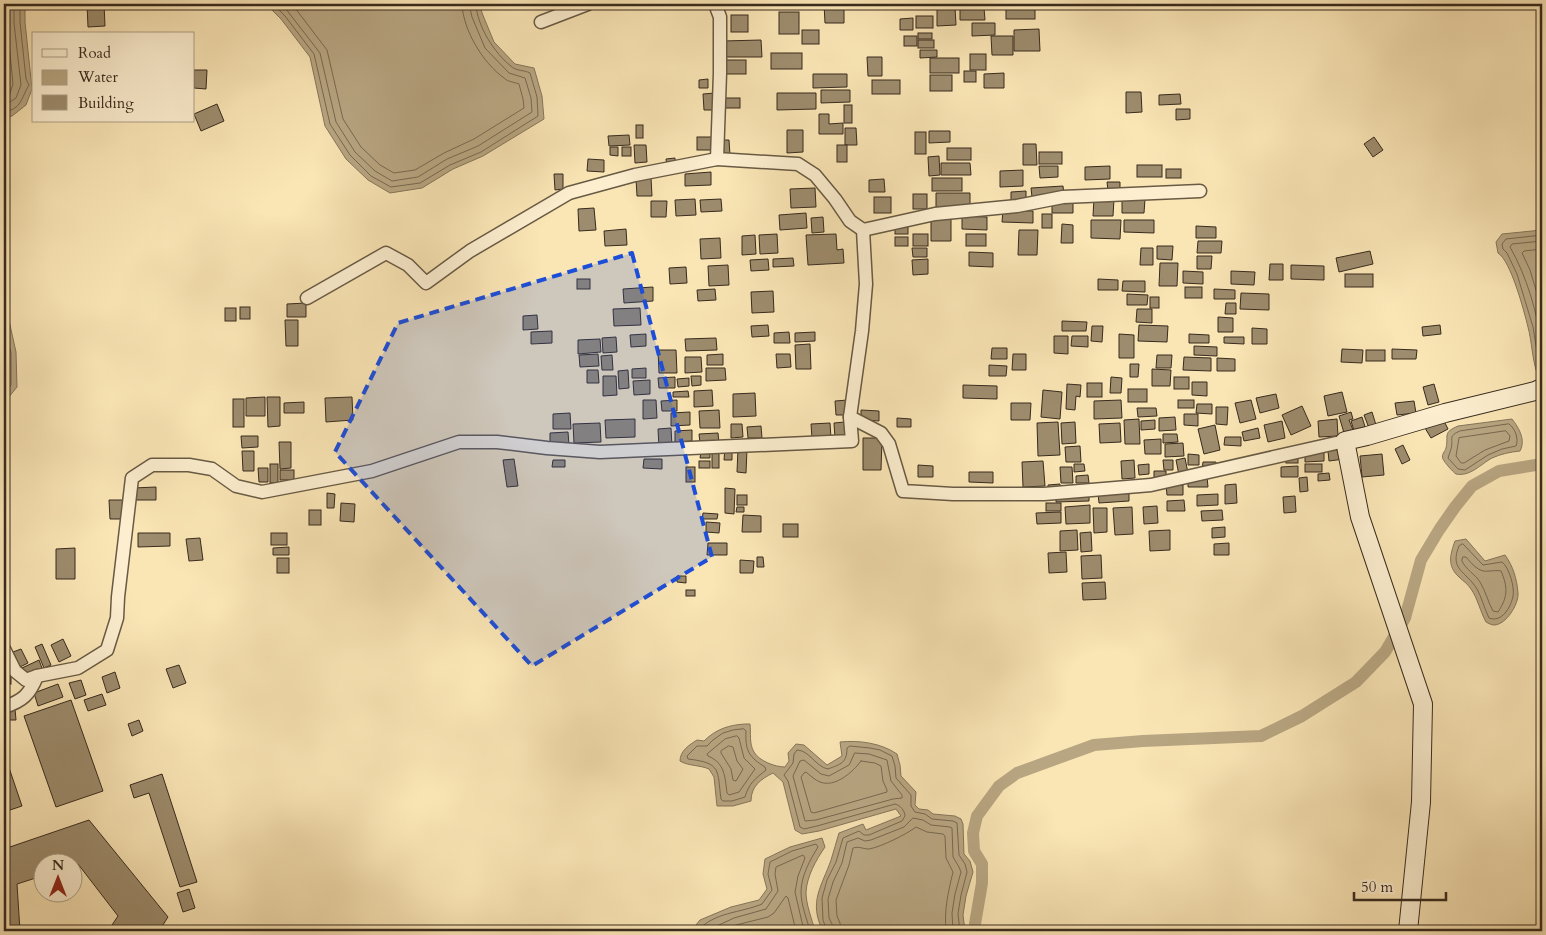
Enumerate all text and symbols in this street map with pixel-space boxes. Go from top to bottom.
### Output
legend [32,32,195,122]
text: Road [78,43,111,63]
text: Water [77,67,119,87]
text: Building [78,93,134,113]
north arrow [32,852,82,902]
text: N [52,856,64,875]
scale bar [1354,870,1446,902]
text: 50 m [1361,877,1393,897]

